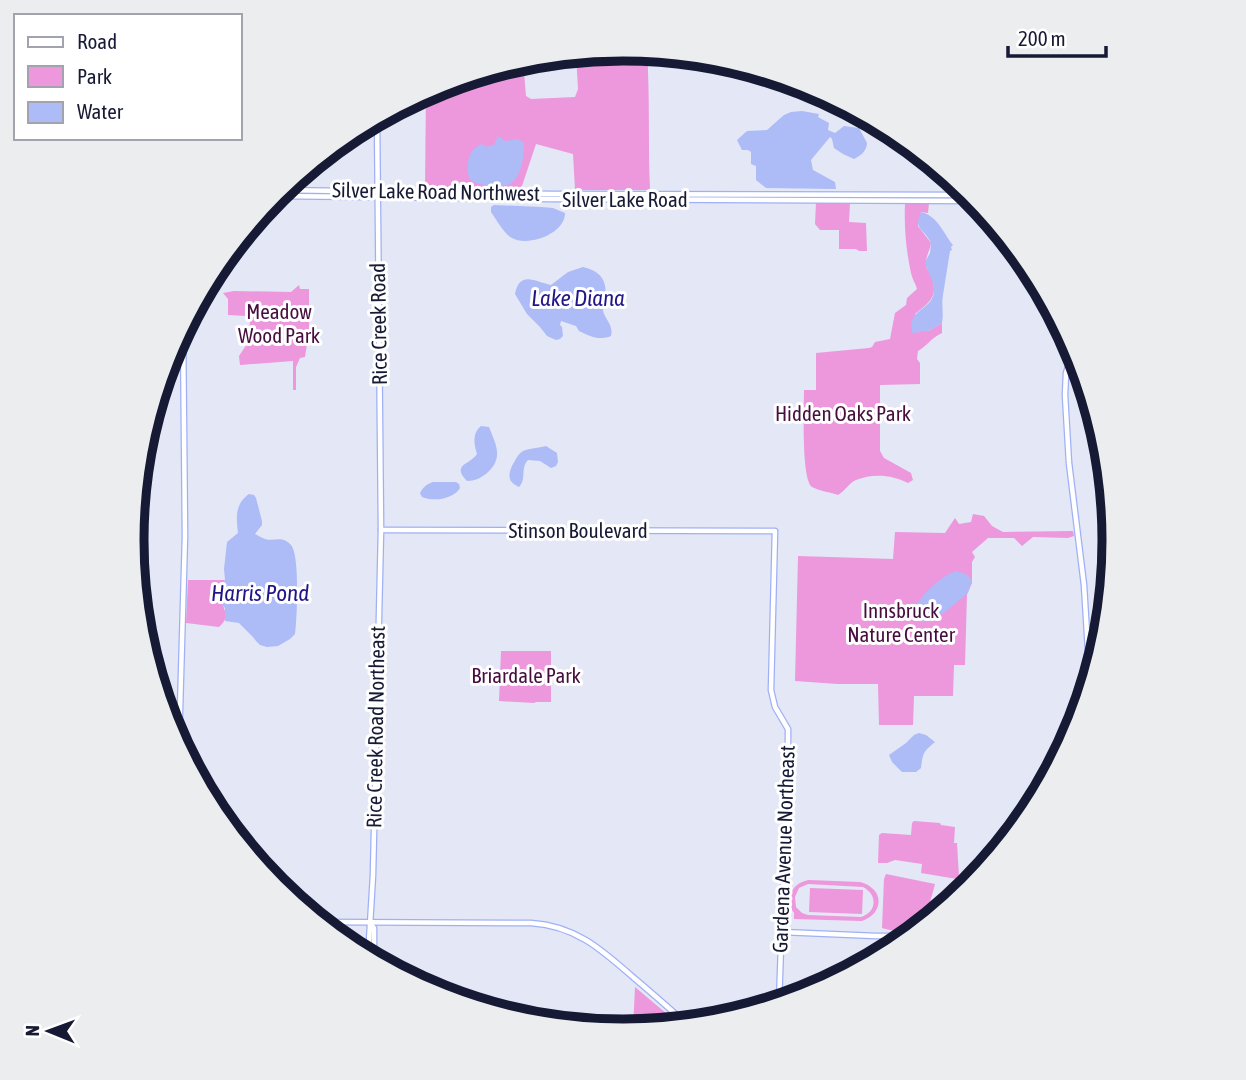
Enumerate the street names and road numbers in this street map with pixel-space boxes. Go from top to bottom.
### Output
street label: Silver Lake Road Northwest [332,177,540,205]
street label: Silver Lake Road [562,187,688,211]
street label: Rice Creek Road [365,263,391,385]
street label: Stinson Boulevard [508,518,648,542]
street label: Rice Creek Road Northeast [361,626,389,828]
street label: Gardena Avenue Northeast [767,745,799,953]

